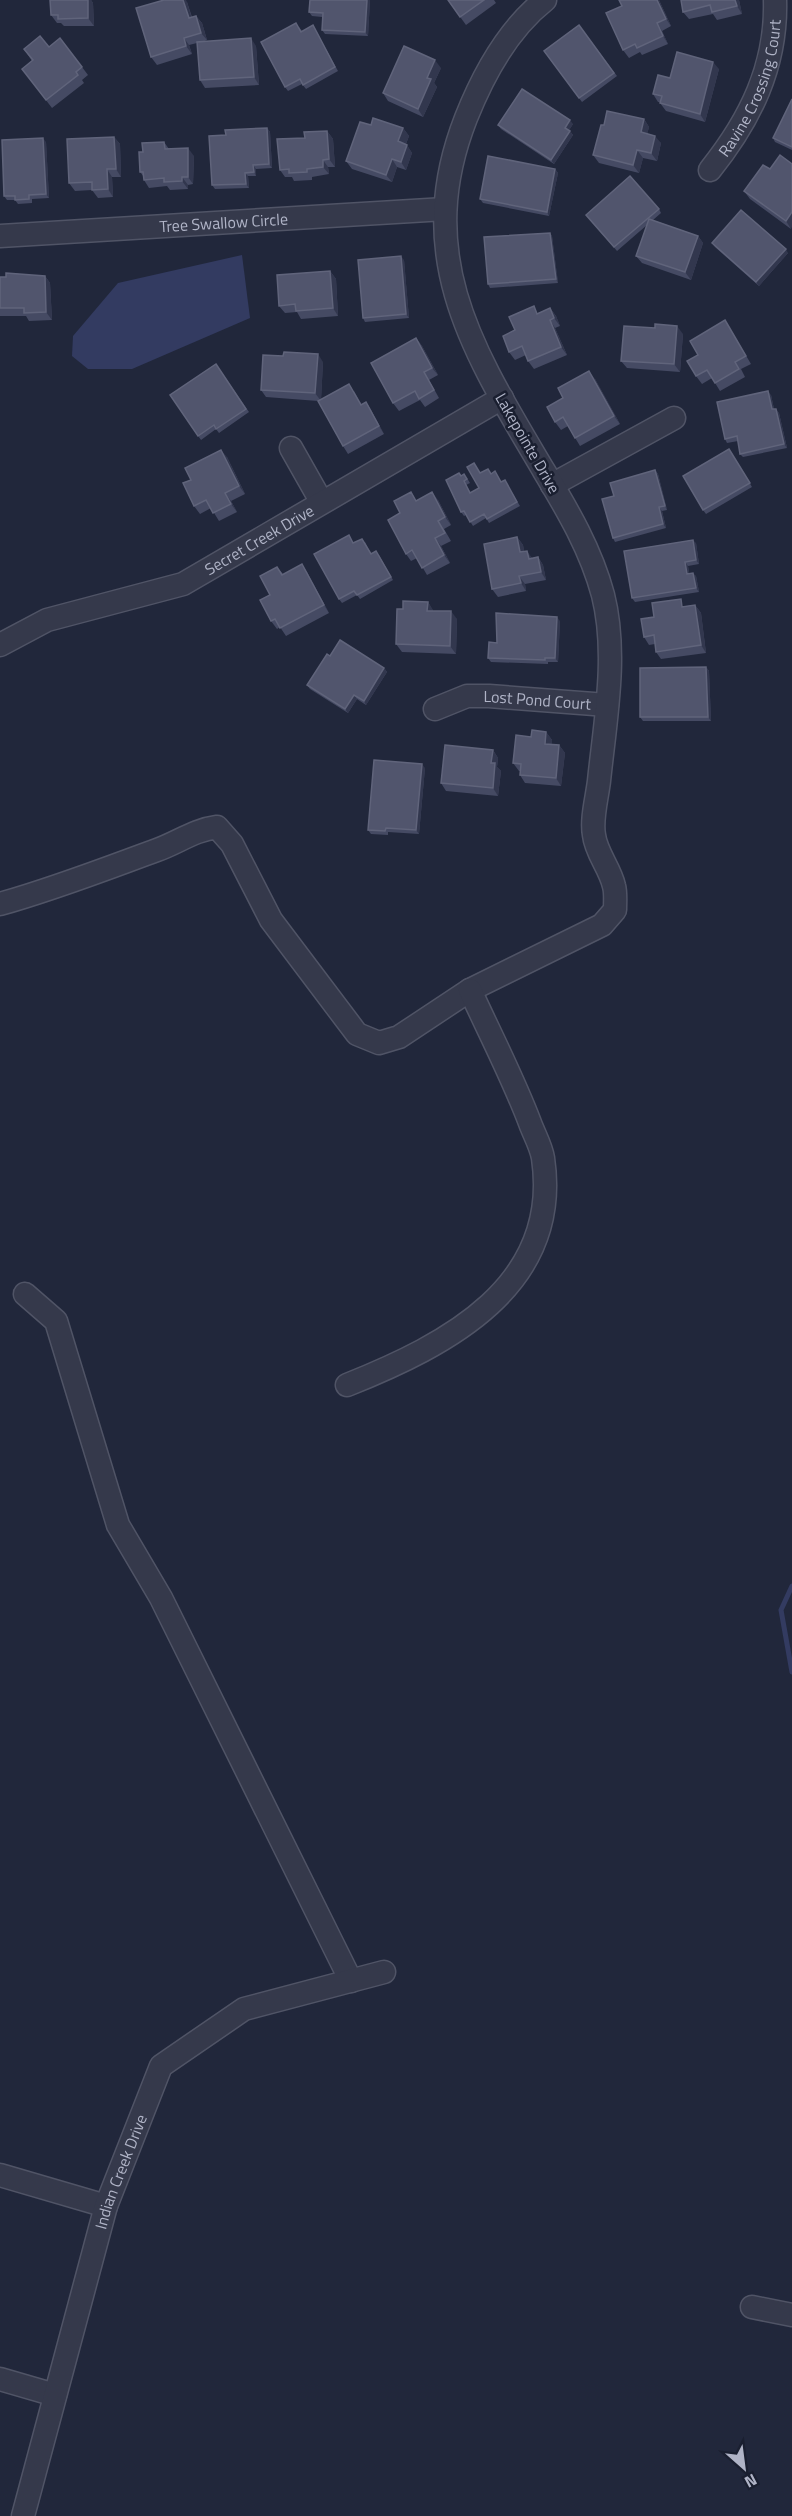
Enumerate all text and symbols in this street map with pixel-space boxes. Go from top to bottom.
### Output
street label: Ravine Crossing Court [712,18,787,162]
street label: Tree Swallow Circle [159,207,289,238]
street label: Lakepointe Drive [490,388,566,498]
street label: Secret Creek Drive [200,498,318,581]
street label: Lost Pond Court [484,684,592,716]
street label: Indian Creek Drive [88,2111,153,2232]
north arrow [714,2438,774,2498]
text: N [741,2468,762,2494]

